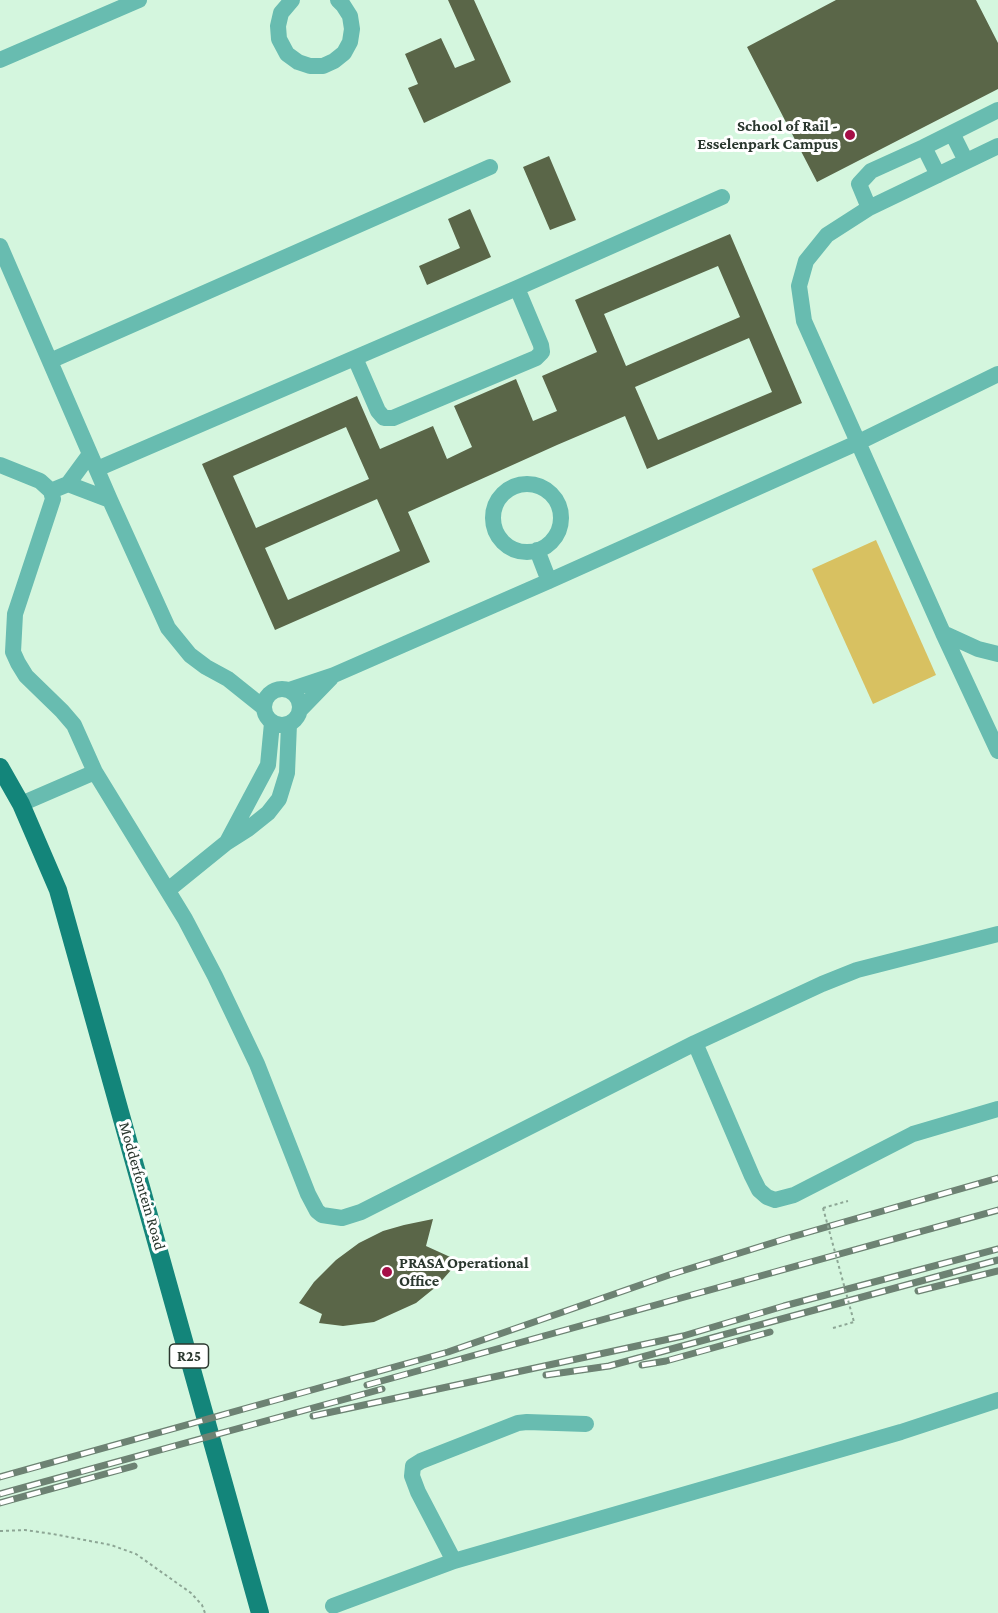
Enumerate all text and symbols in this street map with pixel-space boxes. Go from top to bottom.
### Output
place label: School of Rail - Esselenpark Campus [697,116,838,154]
marker: School of Rail - Esselenpark Campus [843,128,857,142]
street label: Modderfontein Road [115,1120,169,1252]
place label: PRASA Operational Office [399,1253,529,1291]
marker: PRASA Operational Office [380,1265,394,1279]
road number: R25 [170,1344,208,1368]

